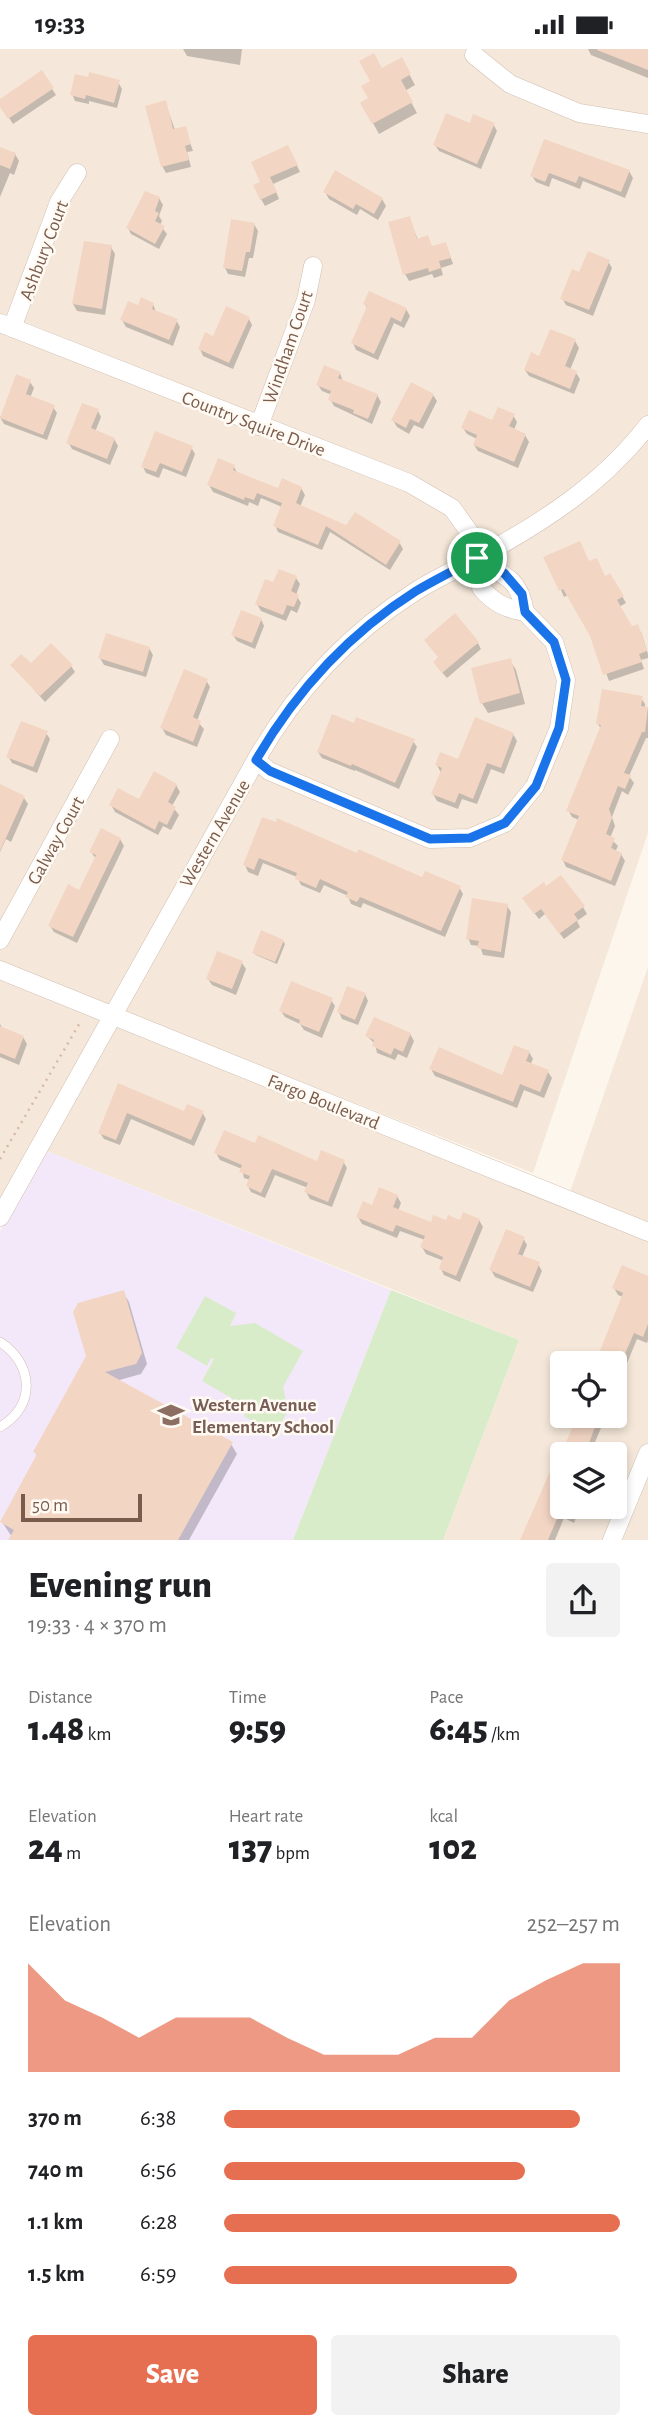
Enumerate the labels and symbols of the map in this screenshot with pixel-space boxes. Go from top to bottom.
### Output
street label: Ashbury Court [17,198,72,303]
street label: Windham Court [260,288,317,407]
street label: Country Squire Drive [179,388,328,460]
pin [447,528,507,588]
street label: Western Avenue [177,777,254,891]
street label: Galway Court [24,793,88,888]
street label: Fargo Boulevard [265,1071,382,1134]
place label: Western Avenue Elementary School [192,1396,334,1437]
school or university icon: Western Avenue Elementary School [156,1400,186,1430]
scale bar [21,1491,142,1523]

